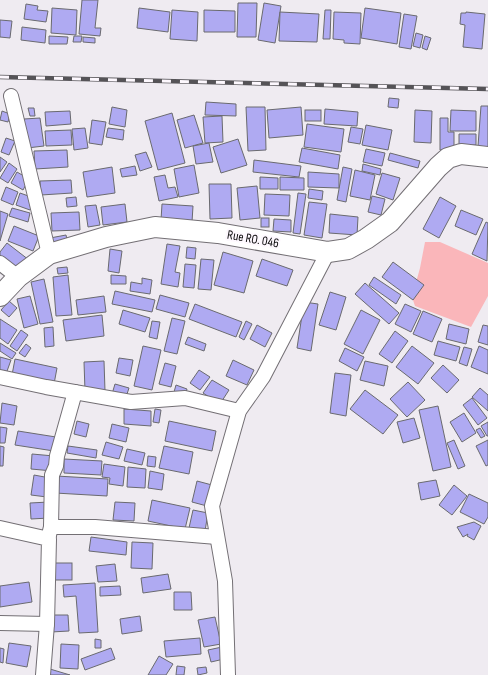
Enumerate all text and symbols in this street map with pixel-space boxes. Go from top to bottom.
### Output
street label: Rue RO. 046 [226,227,280,251]

